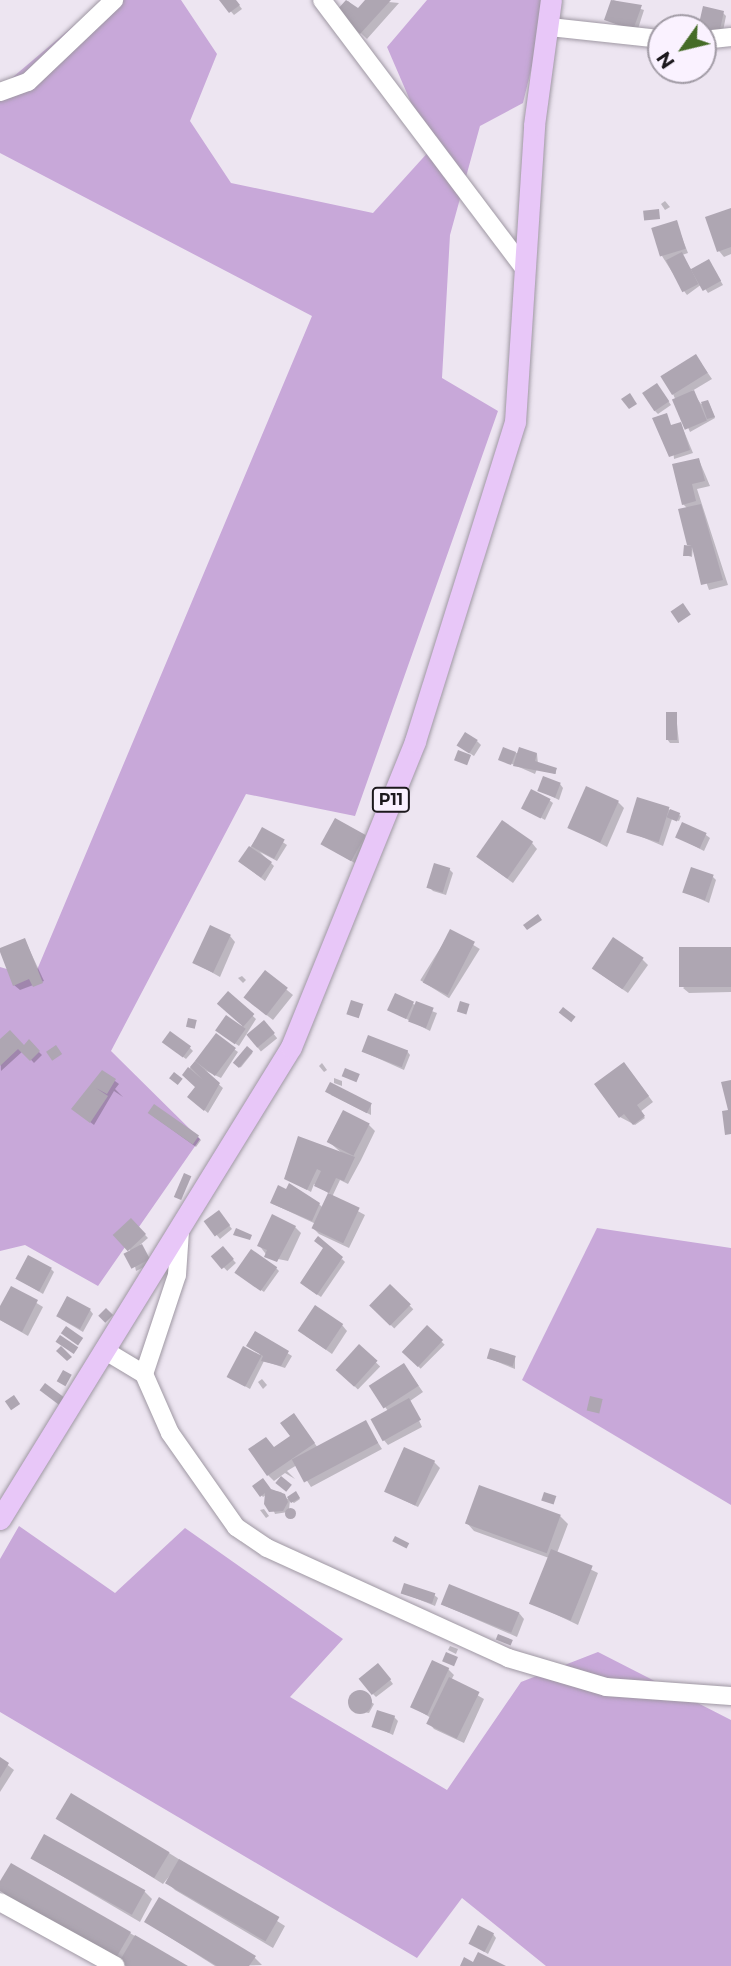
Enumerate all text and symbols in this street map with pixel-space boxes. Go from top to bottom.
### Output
north arrow [647,14,717,84]
text: N [652,47,680,73]
road number: P11 [372,788,410,813]

